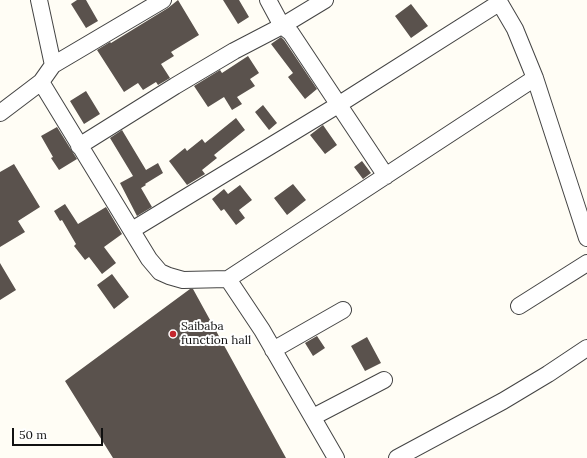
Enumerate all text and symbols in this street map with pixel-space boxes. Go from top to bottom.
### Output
place label: Saibaba function hall [181,320,251,348]
marker: Saibaba function hall [168,329,178,339]
scale bar [14,420,105,446]
text: 50 m [19,427,47,442]

